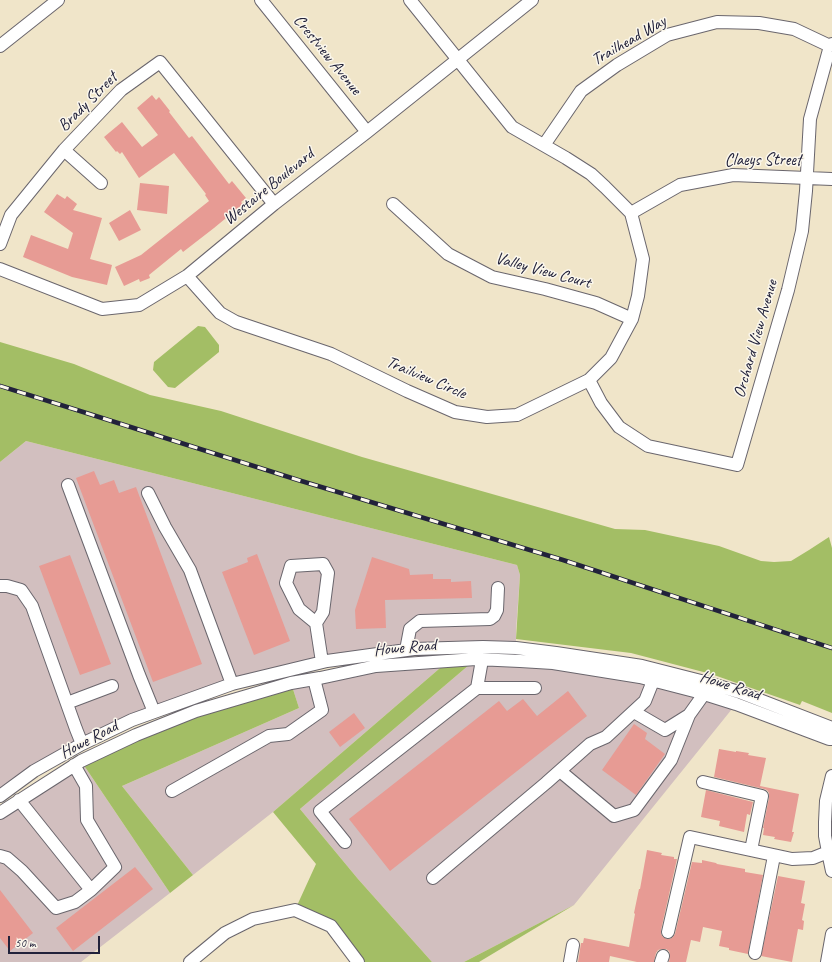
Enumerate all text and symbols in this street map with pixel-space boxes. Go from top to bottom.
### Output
street label: Crestview Avenue [288,11,366,99]
street label: Trailhead Way [588,12,670,70]
street label: Brady Street [54,68,122,136]
street label: Westaire Boulevard [220,144,318,230]
street label: Claeys Street [725,151,801,171]
street label: Valley View Court [493,248,593,294]
street label: Orchard View Avenue [729,278,783,400]
street label: Trailview Circle [383,352,469,404]
street label: Howe Road [373,635,437,661]
street label: Howe Road [697,667,763,705]
street label: Howe Road [57,716,121,764]
scale bar [10,928,102,954]
text: 50 m [15,935,35,951]

